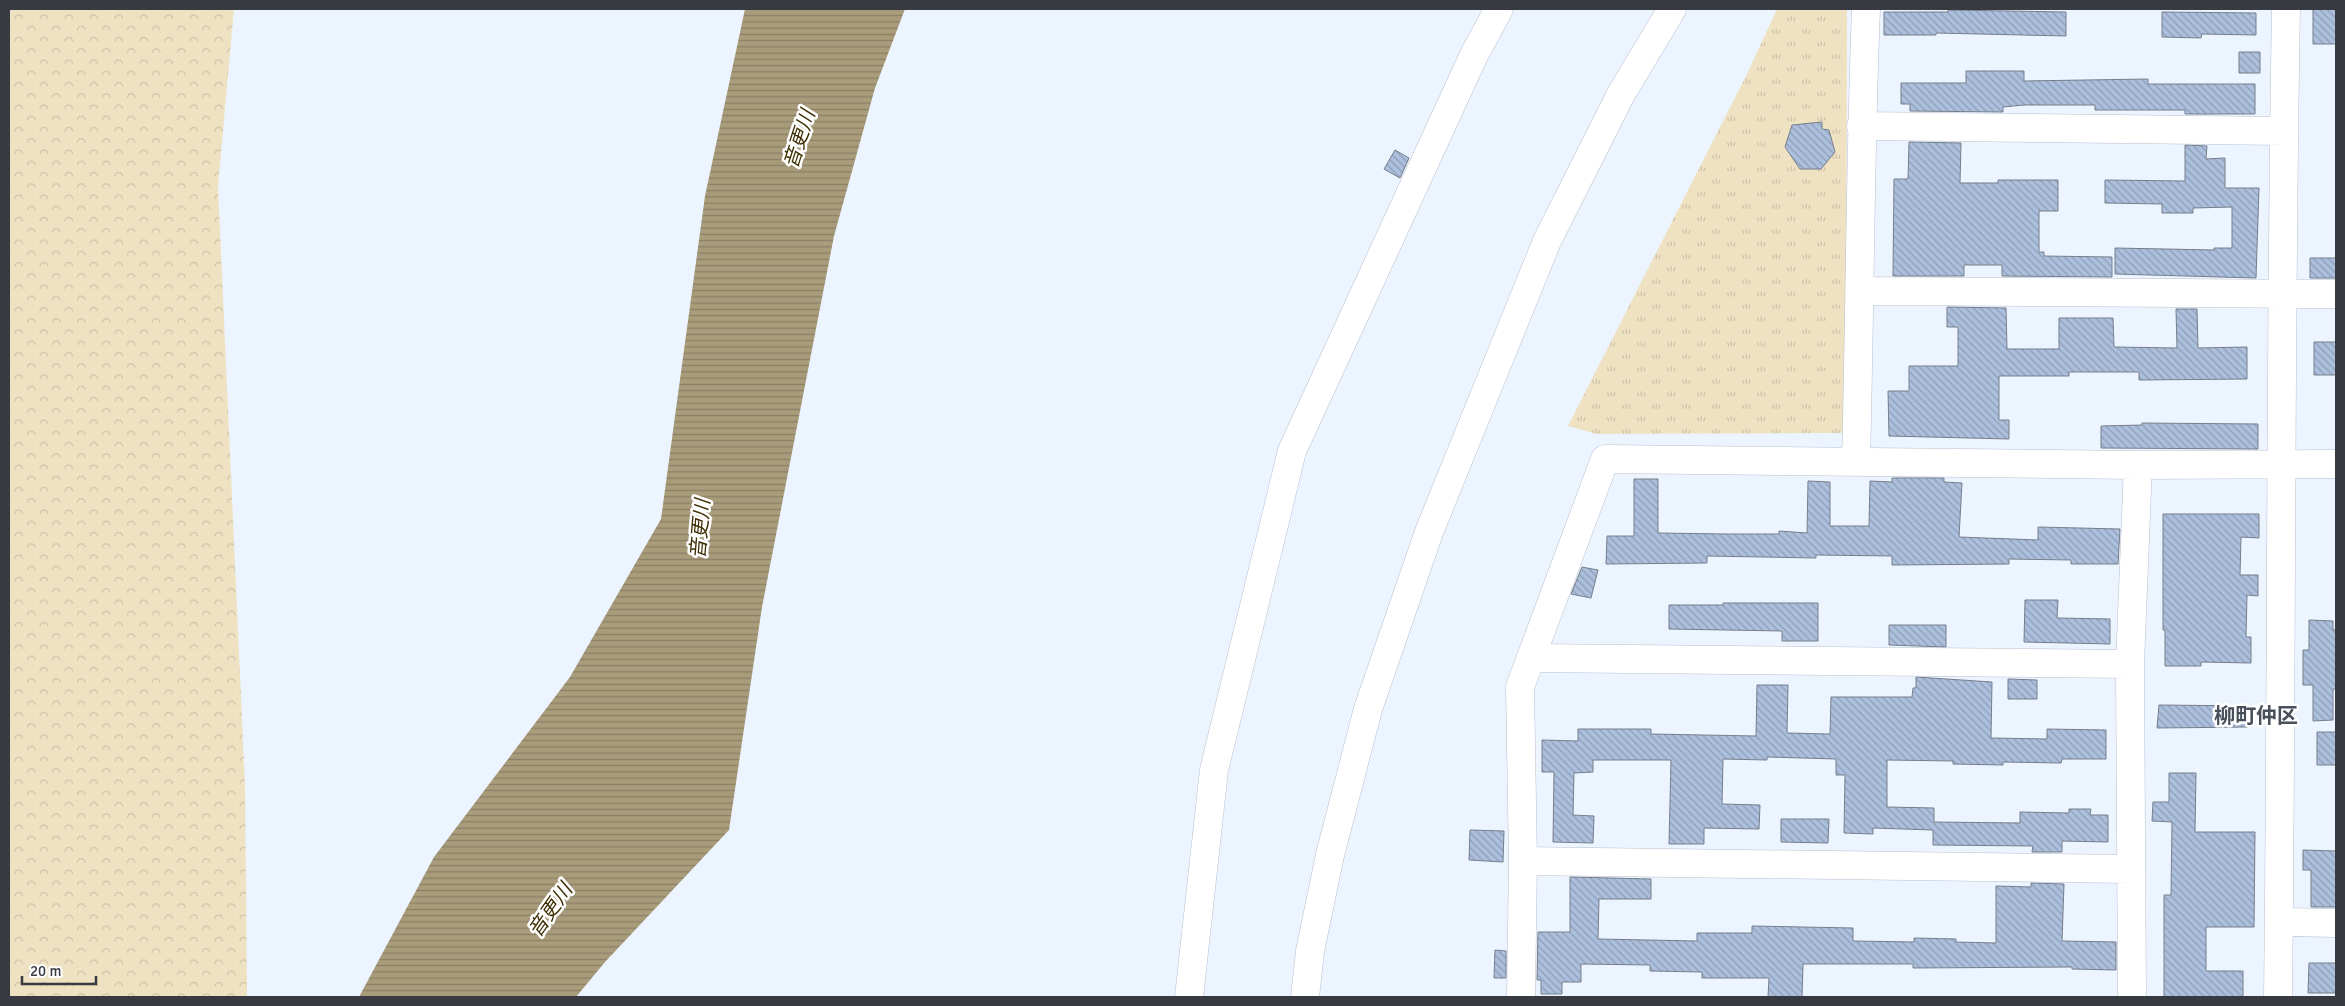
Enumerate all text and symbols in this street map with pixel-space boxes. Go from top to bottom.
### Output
water label: 音更川 [778,105,821,172]
water label: 音更川 [685,496,716,560]
district label: 柳町仲区 [2214,703,2298,729]
water label: 音更川 [523,877,579,942]
scale bar [22,954,96,986]
text: 20 m [30,962,61,980]

